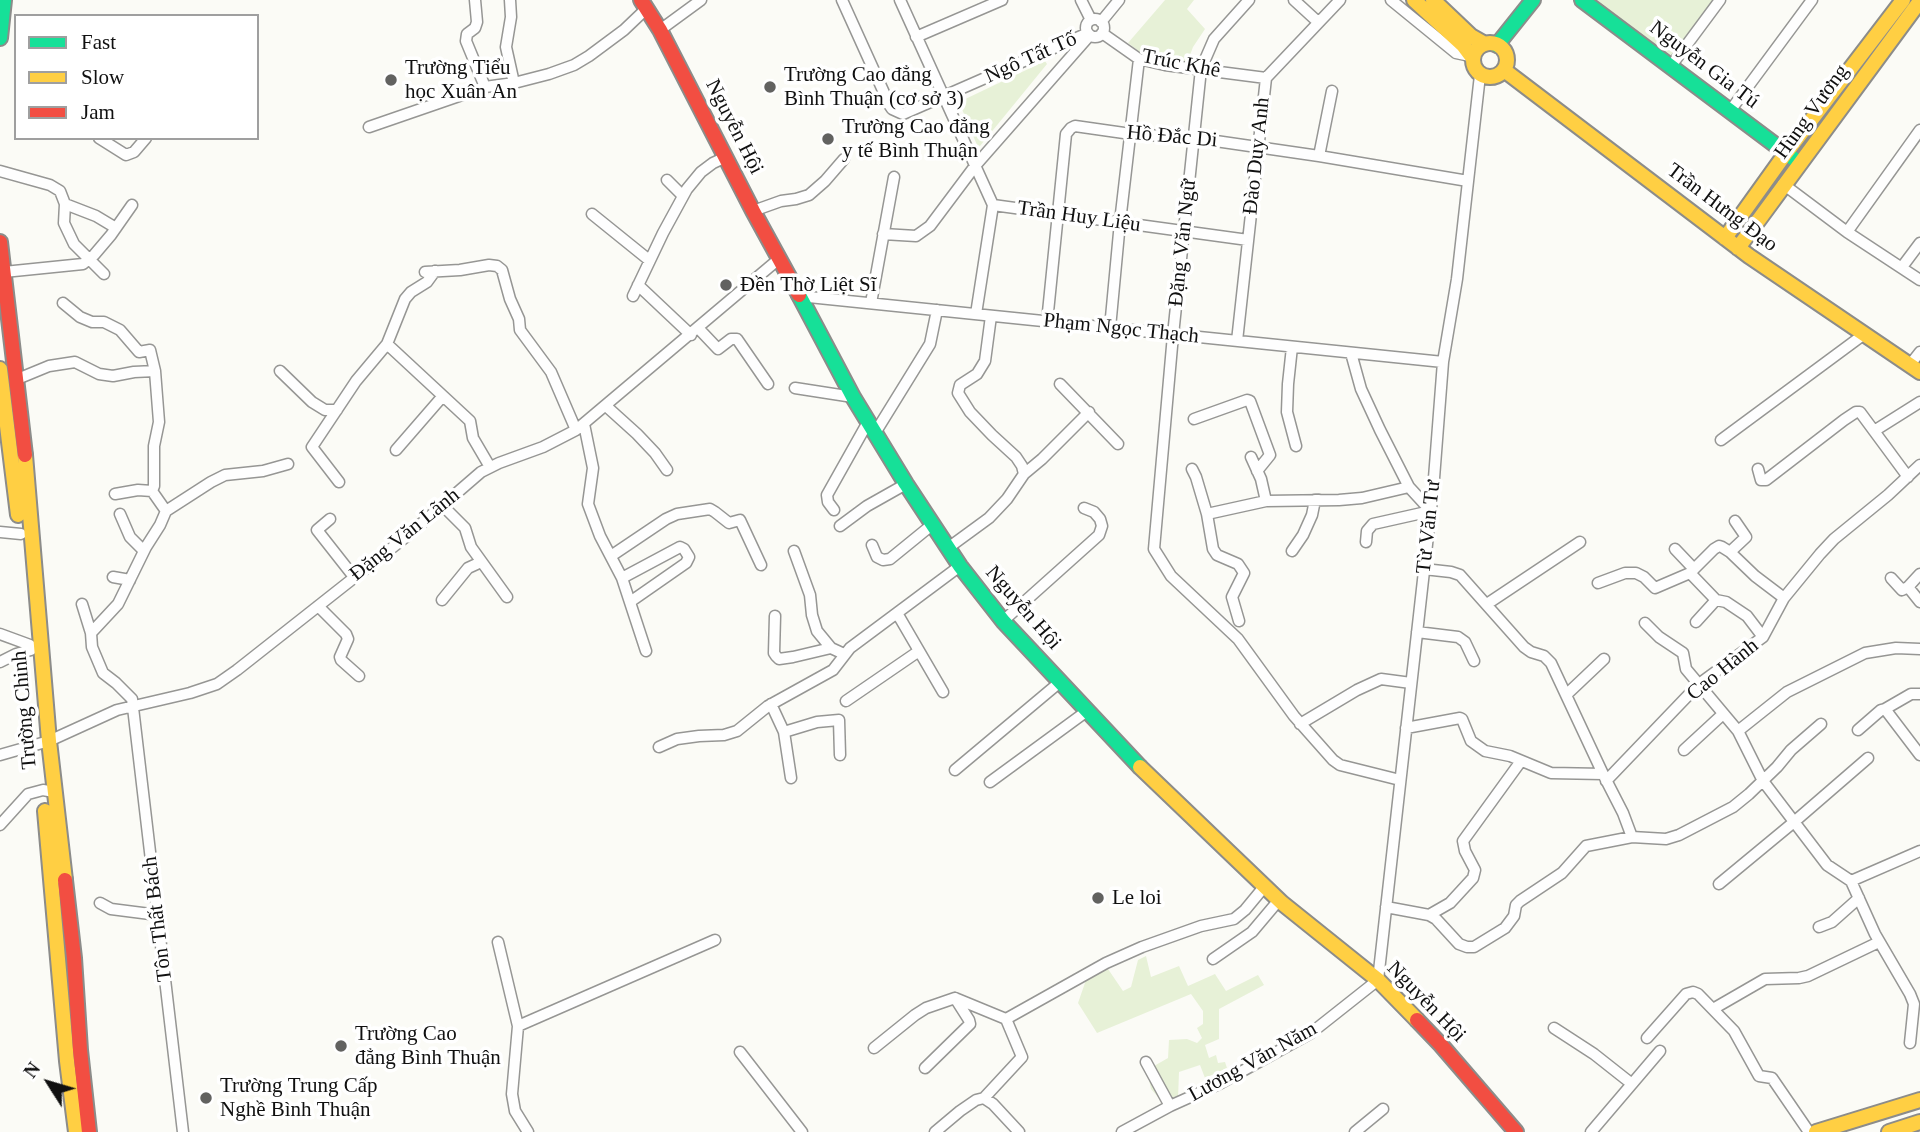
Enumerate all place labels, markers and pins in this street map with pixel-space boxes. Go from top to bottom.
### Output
place label: Trường Tiểu học Xuân An [405,55,517,105]
place label: Trường Cao đẳng Bình Thuận (cơ sở 3) [784,62,964,112]
marker: Trường Tiểu học Xuân An [383,72,399,88]
marker: Trường Cao đẳng Bình Thuận (cơ sở 3) [762,79,778,95]
place label: Trường Cao đẳng y tế Bình Thuận [842,114,990,164]
marker: Trường Cao đẳng y tế Bình Thuận [820,131,836,147]
place label: Đền Thờ Liệt Sĩ [740,272,876,298]
marker: Đền Thờ Liệt Sĩ [718,277,734,293]
place label: Le loi [1112,885,1162,911]
marker: Le loi [1090,890,1106,906]
place label: Trường Cao đẳng Bình Thuận [355,1021,501,1071]
marker: Trường Cao đẳng Bình Thuận [333,1038,349,1054]
place label: Trường Trung Cấp Nghề Bình Thuận [220,1073,377,1123]
marker: Trường Trung Cấp Nghề Bình Thuận [198,1090,214,1106]

